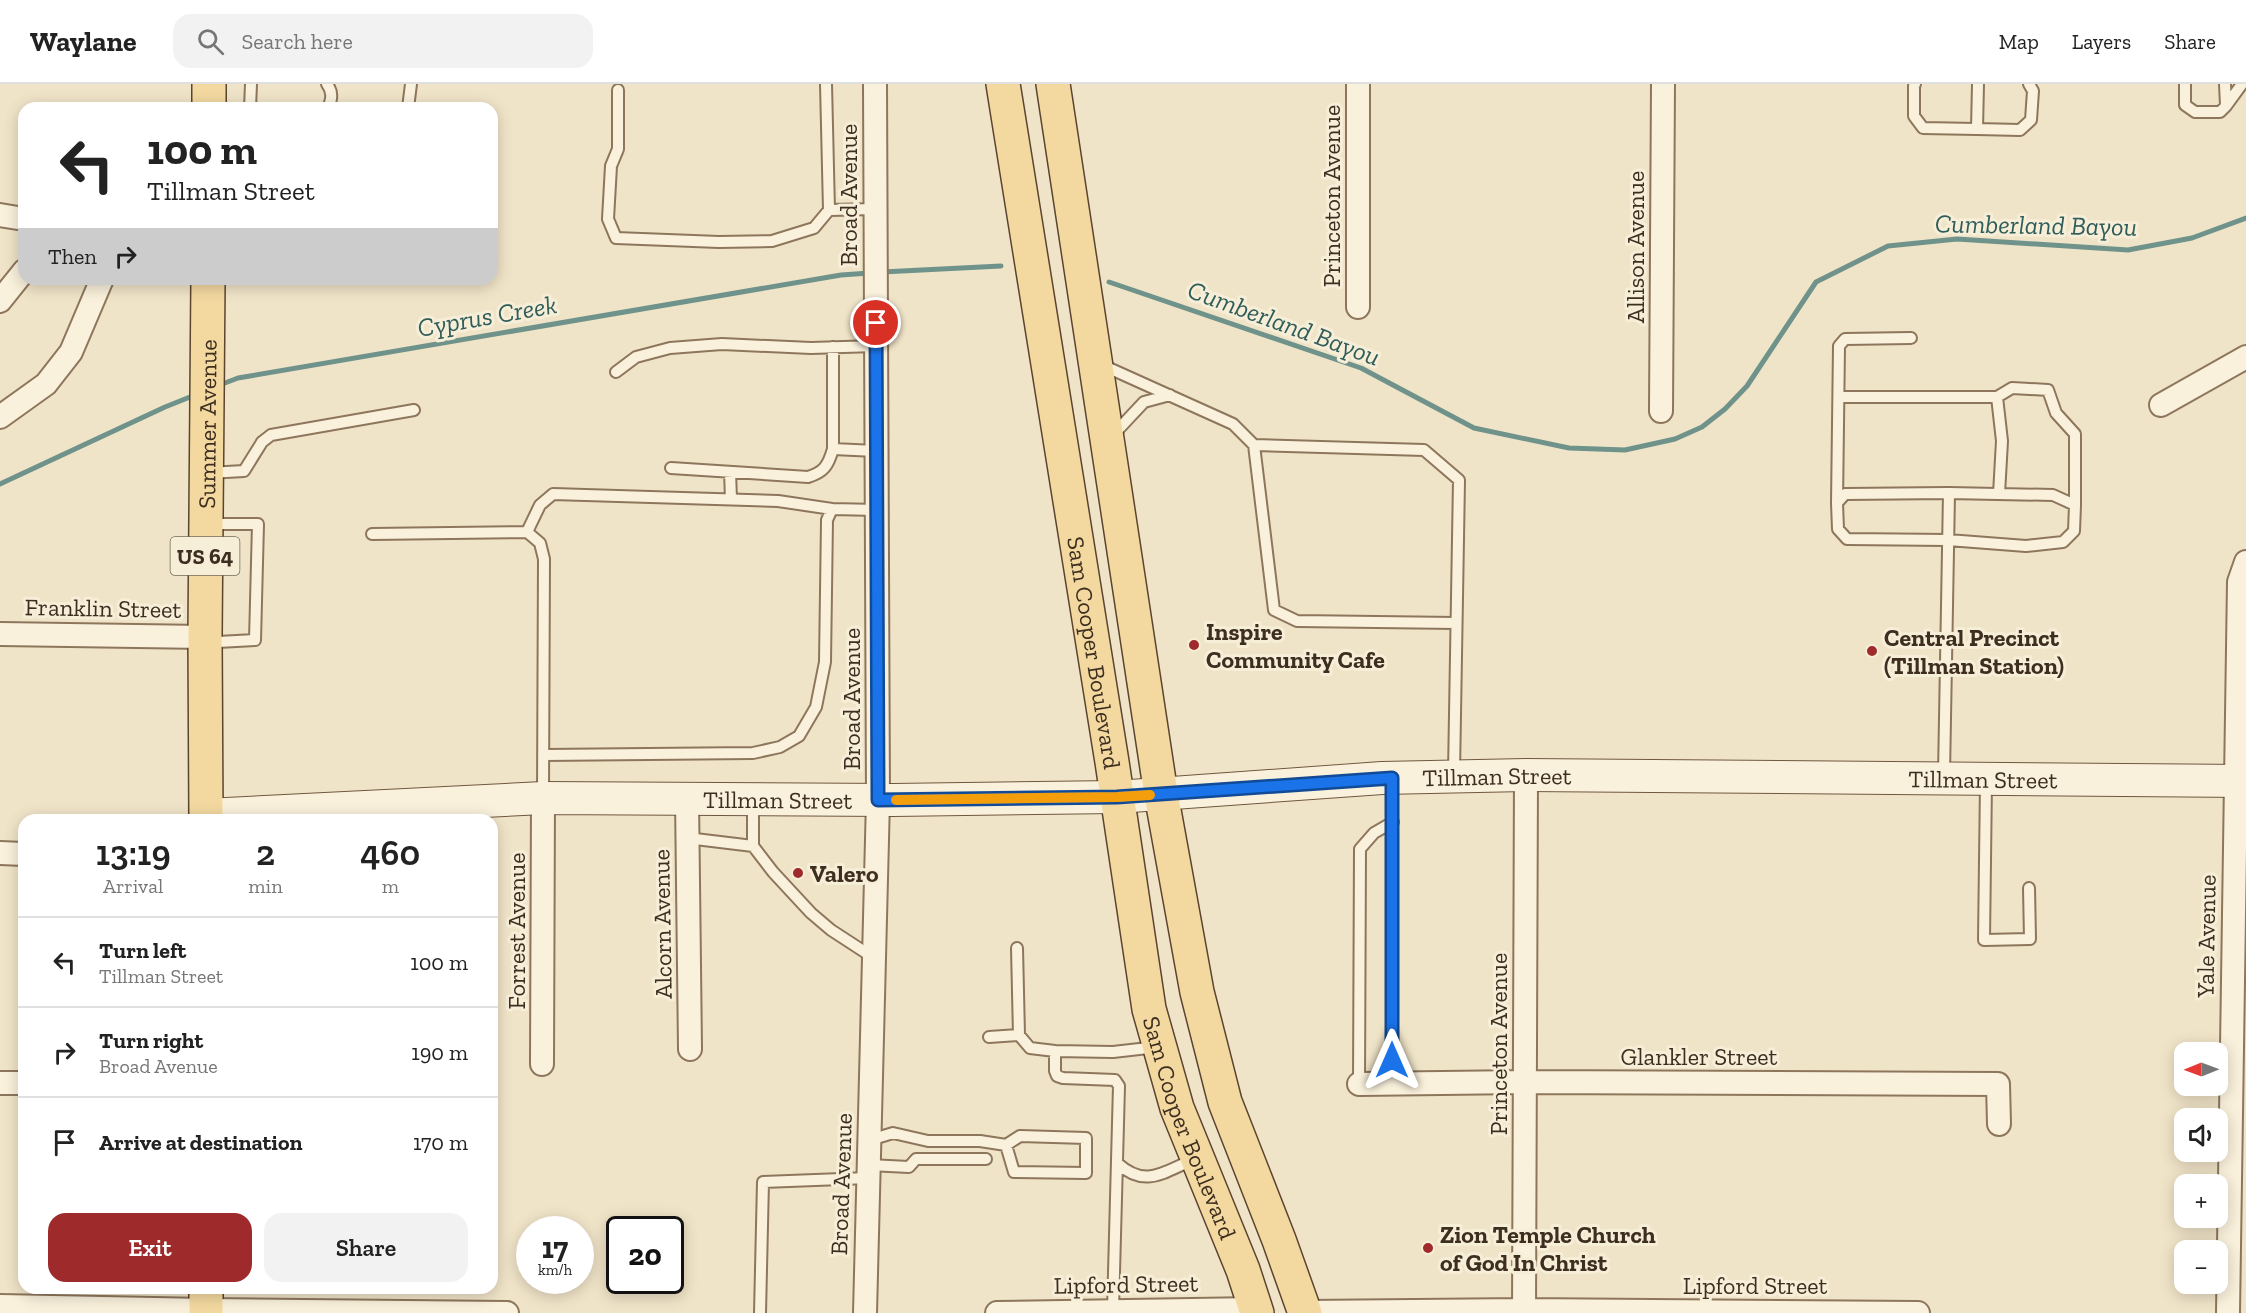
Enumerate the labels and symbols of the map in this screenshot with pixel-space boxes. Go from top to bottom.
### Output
street label: Princeton Avenue [1317,105,1346,287]
street label: Broad Avenue [834,124,863,266]
street label: Allison Avenue [1621,171,1650,323]
water label: Cumberland Bayou [1935,207,2137,243]
water label: Cumberland Bayou [1183,273,1385,373]
water label: Cyprus Creek [415,288,559,344]
pin [850,297,901,348]
street label: Summer Avenue [192,339,222,509]
street label: Sam Cooper Boulevard [1061,534,1127,771]
road number: US 64 [170,537,240,575]
street label: Franklin Street [24,592,182,624]
place label: Inspire Community Cafe [1206,617,1385,674]
place label: Central Precinct (Tillman Station) [1884,623,2064,680]
street label: Broad Avenue [837,628,866,770]
marker: Inspire Community Cafe [1187,638,1201,652]
marker: Central Precinct (Tillman Station) [1865,644,1879,658]
street label: Tillman Street [1422,760,1572,792]
street label: Tillman Street [1908,764,2058,794]
street label: Tillman Street [703,784,852,814]
street label: Alcorn Avenue [646,849,678,999]
street label: Forrest Avenue [502,853,531,1009]
place label: Valero [810,859,879,888]
marker: Valero [791,866,805,880]
street label: Yale Avenue [2190,874,2222,999]
street label: Princeton Avenue [1484,953,1513,1135]
street label: Sam Cooper Boulevard [1137,1013,1243,1243]
position arrow [1360,1028,1424,1092]
street label: Glankler Street [1621,1042,1778,1071]
north arrow [2174,1042,2228,1096]
street label: Broad Avenue [824,1112,858,1256]
speed limit sign: 20 [606,1216,684,1294]
place label: Zion Temple Church of God In Christ [1440,1220,1656,1277]
marker: Zion Temple Church of God In Christ [1421,1241,1435,1255]
street label: Lipford Street [1053,1268,1199,1300]
street label: Lipford Street [1683,1271,1827,1300]

